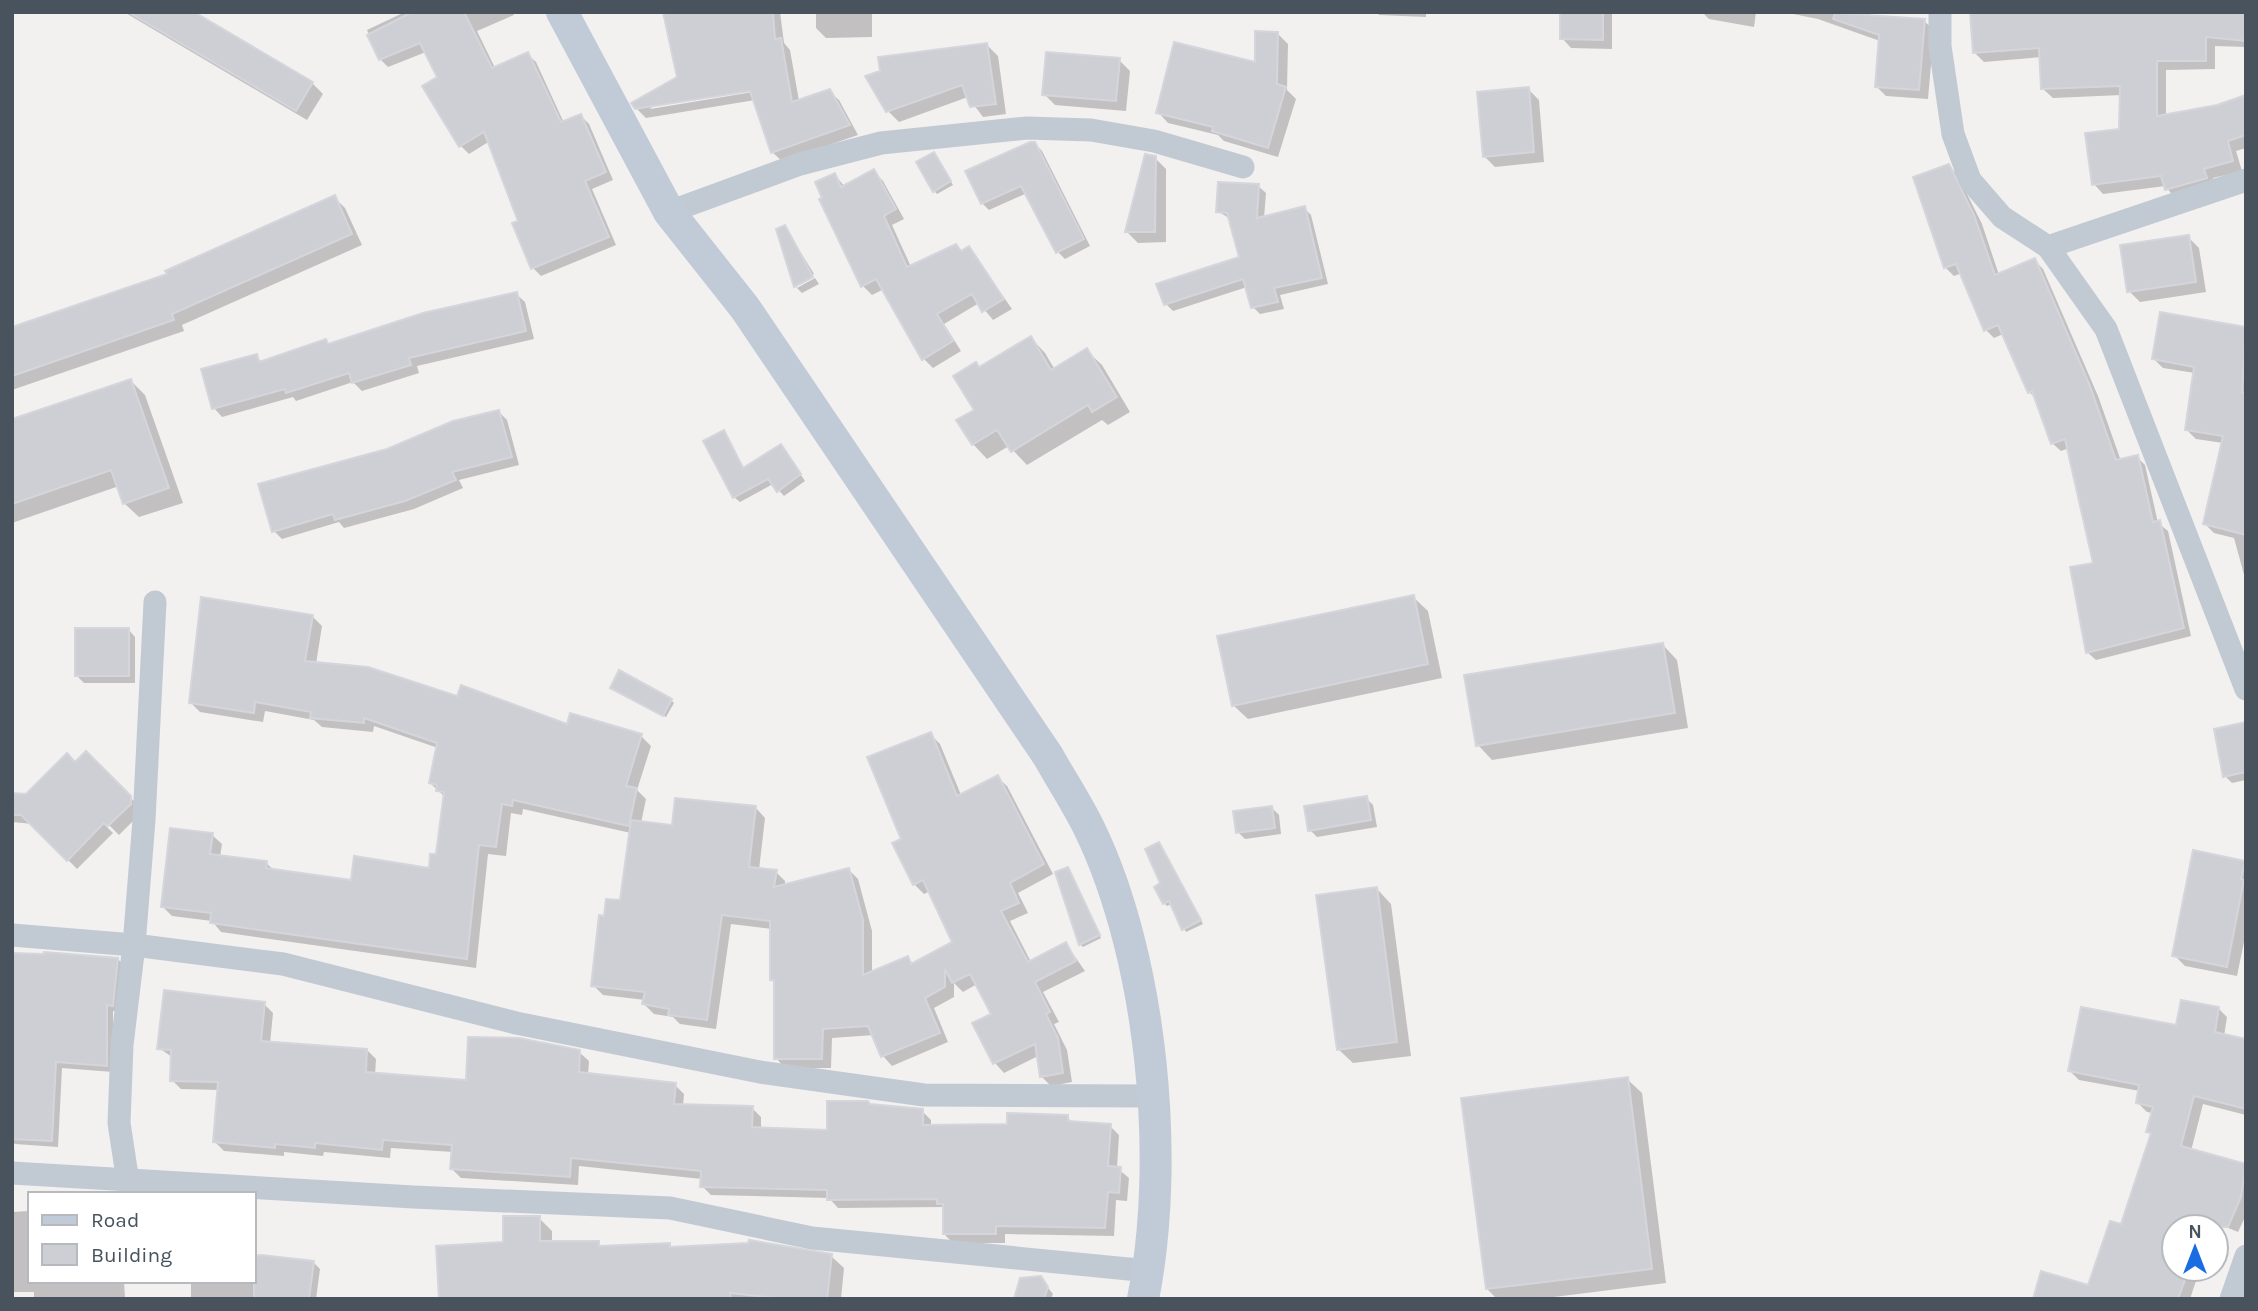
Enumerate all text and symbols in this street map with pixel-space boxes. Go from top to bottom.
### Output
legend [28,1192,256,1283]
text: Road [91,1208,139,1232]
north arrow [2160,1213,2230,1283]
text: N [2188,1221,2202,1243]
text: Building [91,1243,172,1267]

